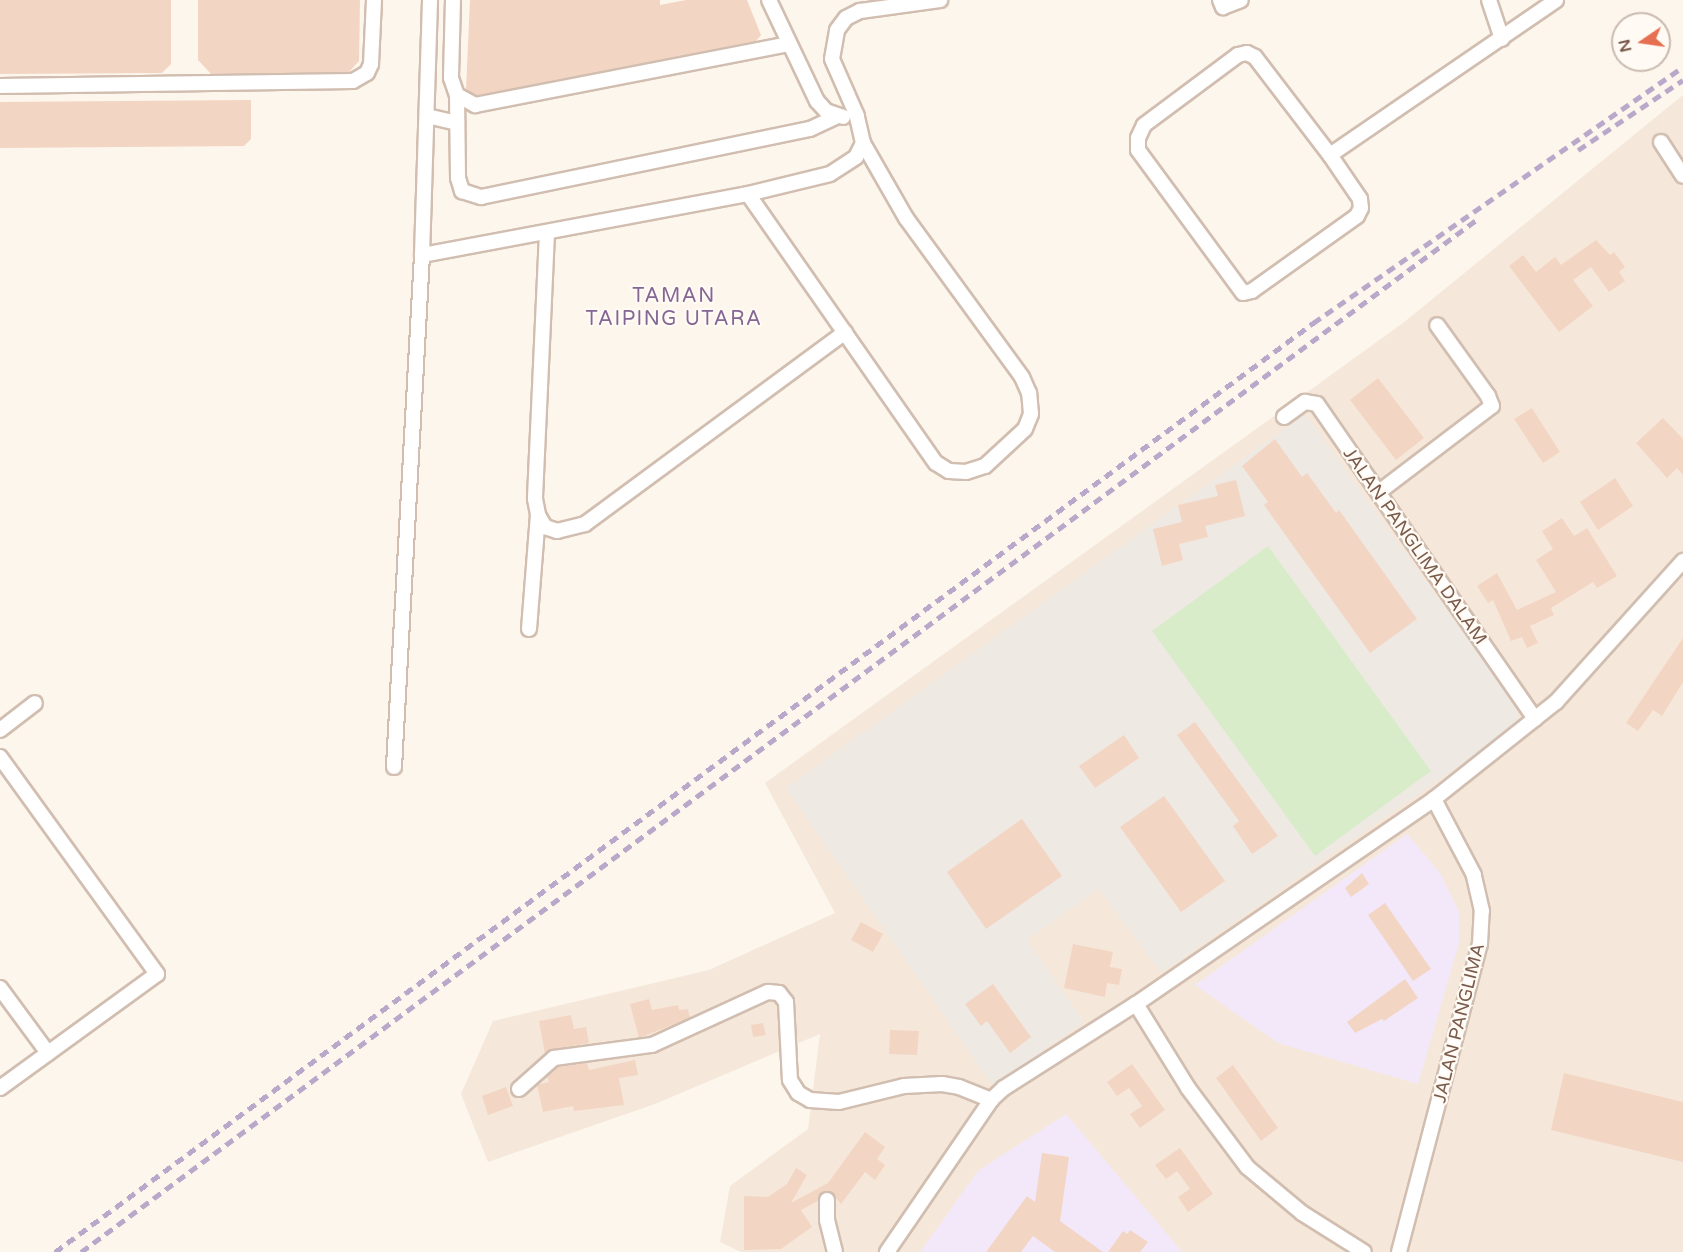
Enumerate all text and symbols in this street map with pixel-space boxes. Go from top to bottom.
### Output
north arrow [1611,12,1671,72]
text: N [1614,37,1637,54]
district label: TAMAN TAIPING UTARA [586,284,762,331]
street label: JALAN PANGLIMA DALAM [1339,443,1491,649]
street label: JALAN PANGLIMA [1429,941,1489,1105]

